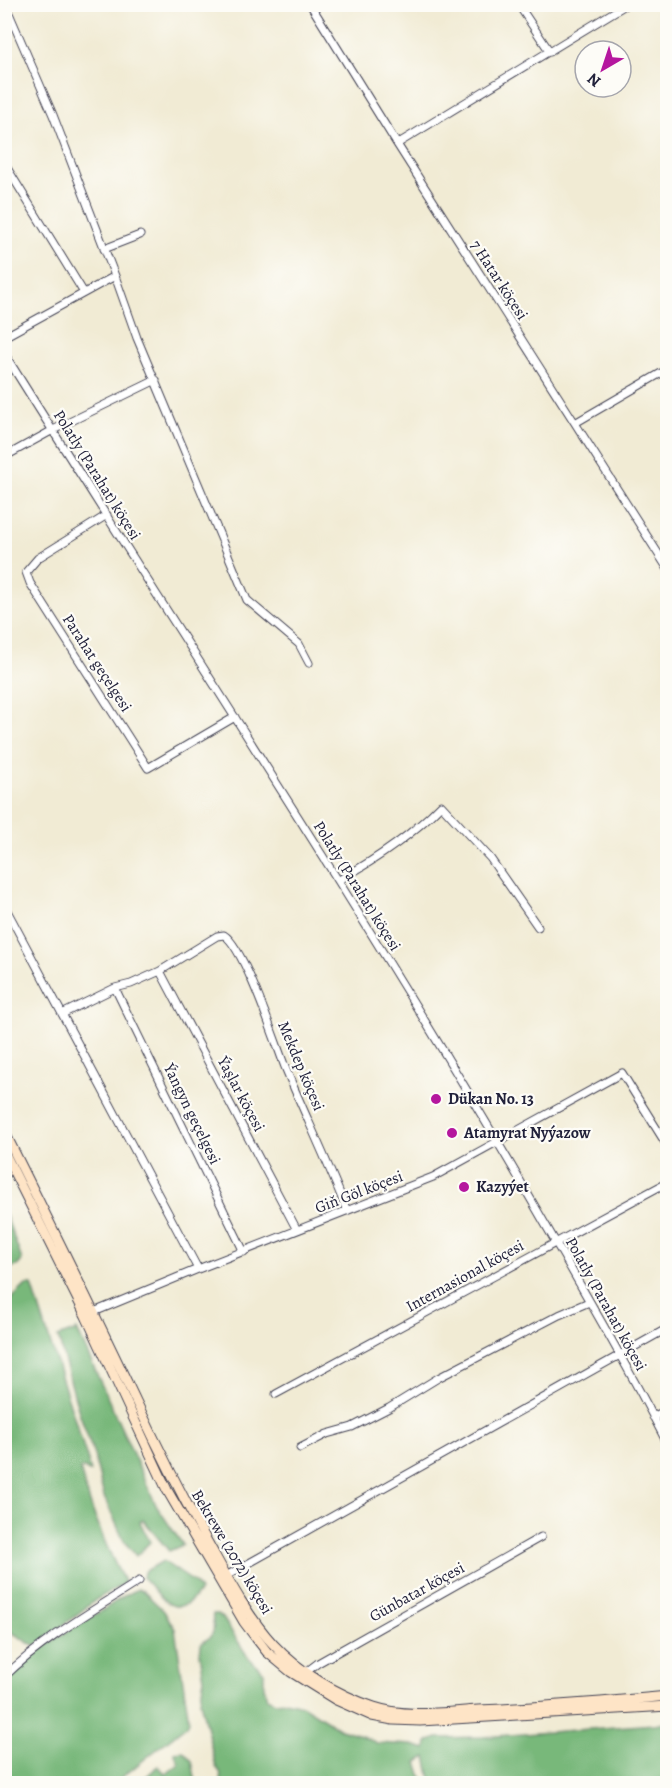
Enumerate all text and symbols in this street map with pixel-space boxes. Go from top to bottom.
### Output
north arrow [573,39,633,99]
text: N [582,67,606,92]
street label: 7 Hatar köçesi [465,236,533,324]
street label: Polatly (Parahat) köçesi [48,406,146,544]
street label: Parahat geçelgesi [57,610,137,716]
street label: Polatly (Parahat) köçesi [308,817,406,955]
street label: Mekdep köçesi [272,1018,330,1114]
street label: Ýaşlar köçesi [211,1052,270,1136]
street label: Ýangyn geçelgesi [158,1059,226,1168]
place label: Dükan No. 13 [448,1088,534,1110]
marker: Dükan No. 13 [429,1092,443,1106]
place label: Atamyrat Nyýazow [463,1122,591,1144]
marker: Atamyrat Nyýazow [445,1126,459,1140]
street label: Giň Göl köçesi [312,1165,406,1219]
place label: Kazyýet [476,1176,529,1198]
marker: Kazyýet [457,1180,471,1194]
street label: Polatly (Parahat) köçesi [560,1233,652,1375]
street label: Internasional köçesi [402,1234,528,1318]
street label: Bekrewe (2072) köçesi [186,1486,278,1618]
street label: Günbatar köçesi [365,1557,469,1627]

